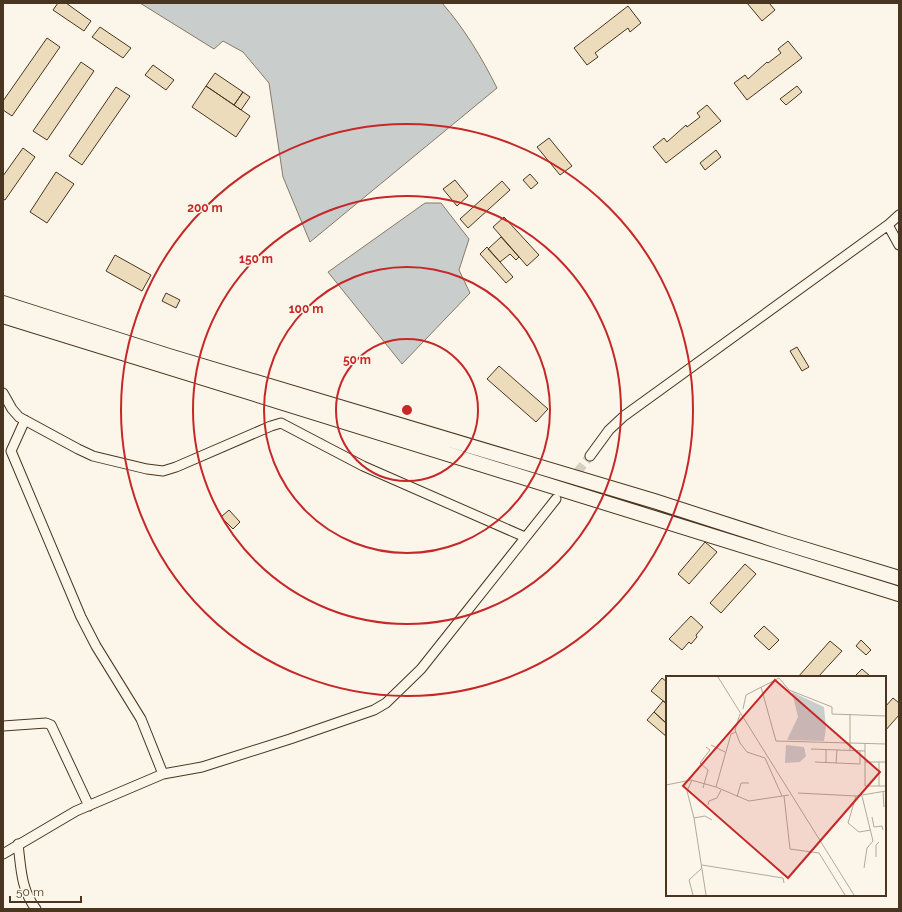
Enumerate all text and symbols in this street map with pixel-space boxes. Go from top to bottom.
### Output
text: 200 m [187,201,223,215]
text: 150 m [239,252,273,266]
text: 100 m [289,302,323,316]
text: 50 m [343,353,371,367]
centre of rings [400,403,414,417]
inset map [666,676,886,896]
scale bar [10,878,81,904]
text: 50 m [16,885,44,899]

